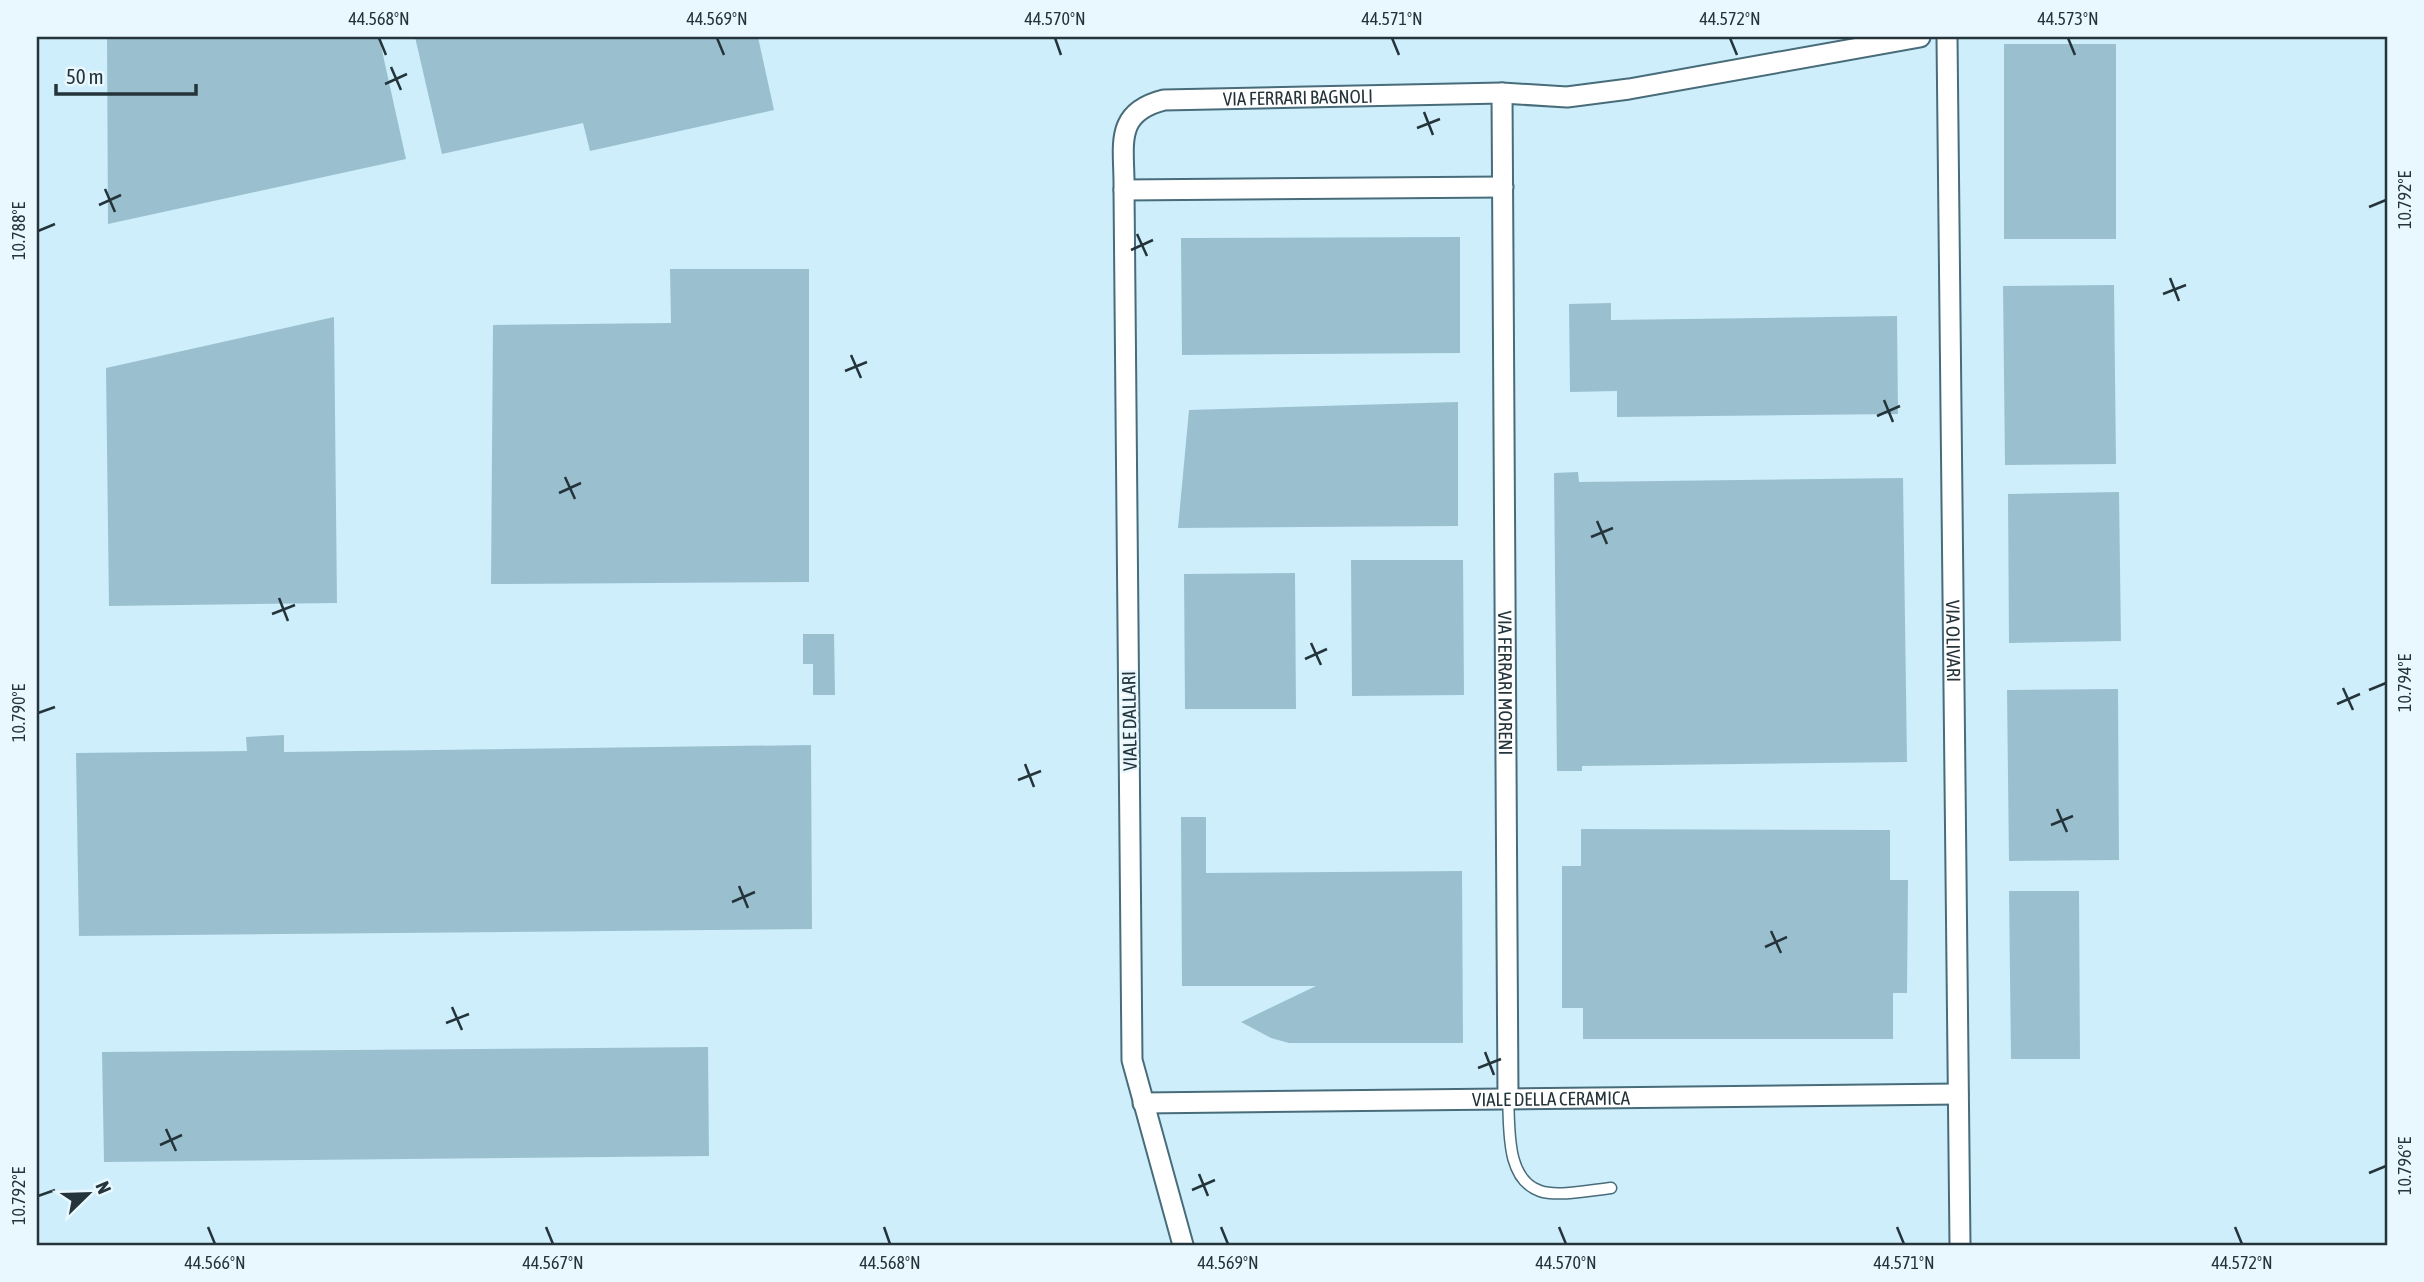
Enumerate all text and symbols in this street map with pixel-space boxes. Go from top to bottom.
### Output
text: 44.568°N [348,8,410,29]
text: 44.569°N [686,8,748,29]
text: 44.570°N [1024,8,1086,29]
text: 44.571°N [1361,8,1423,29]
text: 44.572°N [1699,8,1761,29]
text: 44.573°N [2037,8,2099,29]
scale bar [56,52,196,96]
text: 50 m [66,64,104,88]
street label: VIA FERRARI BAGNOLI [1223,85,1373,110]
text: 10.792°E [2394,171,2415,229]
text: 10.788°E [8,202,29,260]
street label: VIA OLIVARI [1942,600,1965,682]
street label: VIA FERRARI MORENI [1494,611,1517,755]
text: 10.794°E [2394,654,2415,712]
street label: VIALE DALLARI [1117,671,1141,771]
text: 10.790°E [8,684,29,742]
street label: VIALE DELLA CERAMICA [1472,1087,1631,1110]
text: 10.796°E [2394,1137,2415,1195]
north arrow [52,1160,122,1230]
text: 10.792°E [8,1167,29,1225]
text: N [91,1178,116,1197]
text: 44.566°N [184,1252,246,1273]
text: 44.567°N [522,1252,584,1273]
text: 44.568°N [859,1252,921,1273]
text: 44.569°N [1197,1252,1259,1273]
text: 44.570°N [1535,1252,1597,1273]
text: 44.571°N [1873,1252,1935,1273]
text: 44.572°N [2211,1252,2273,1273]

